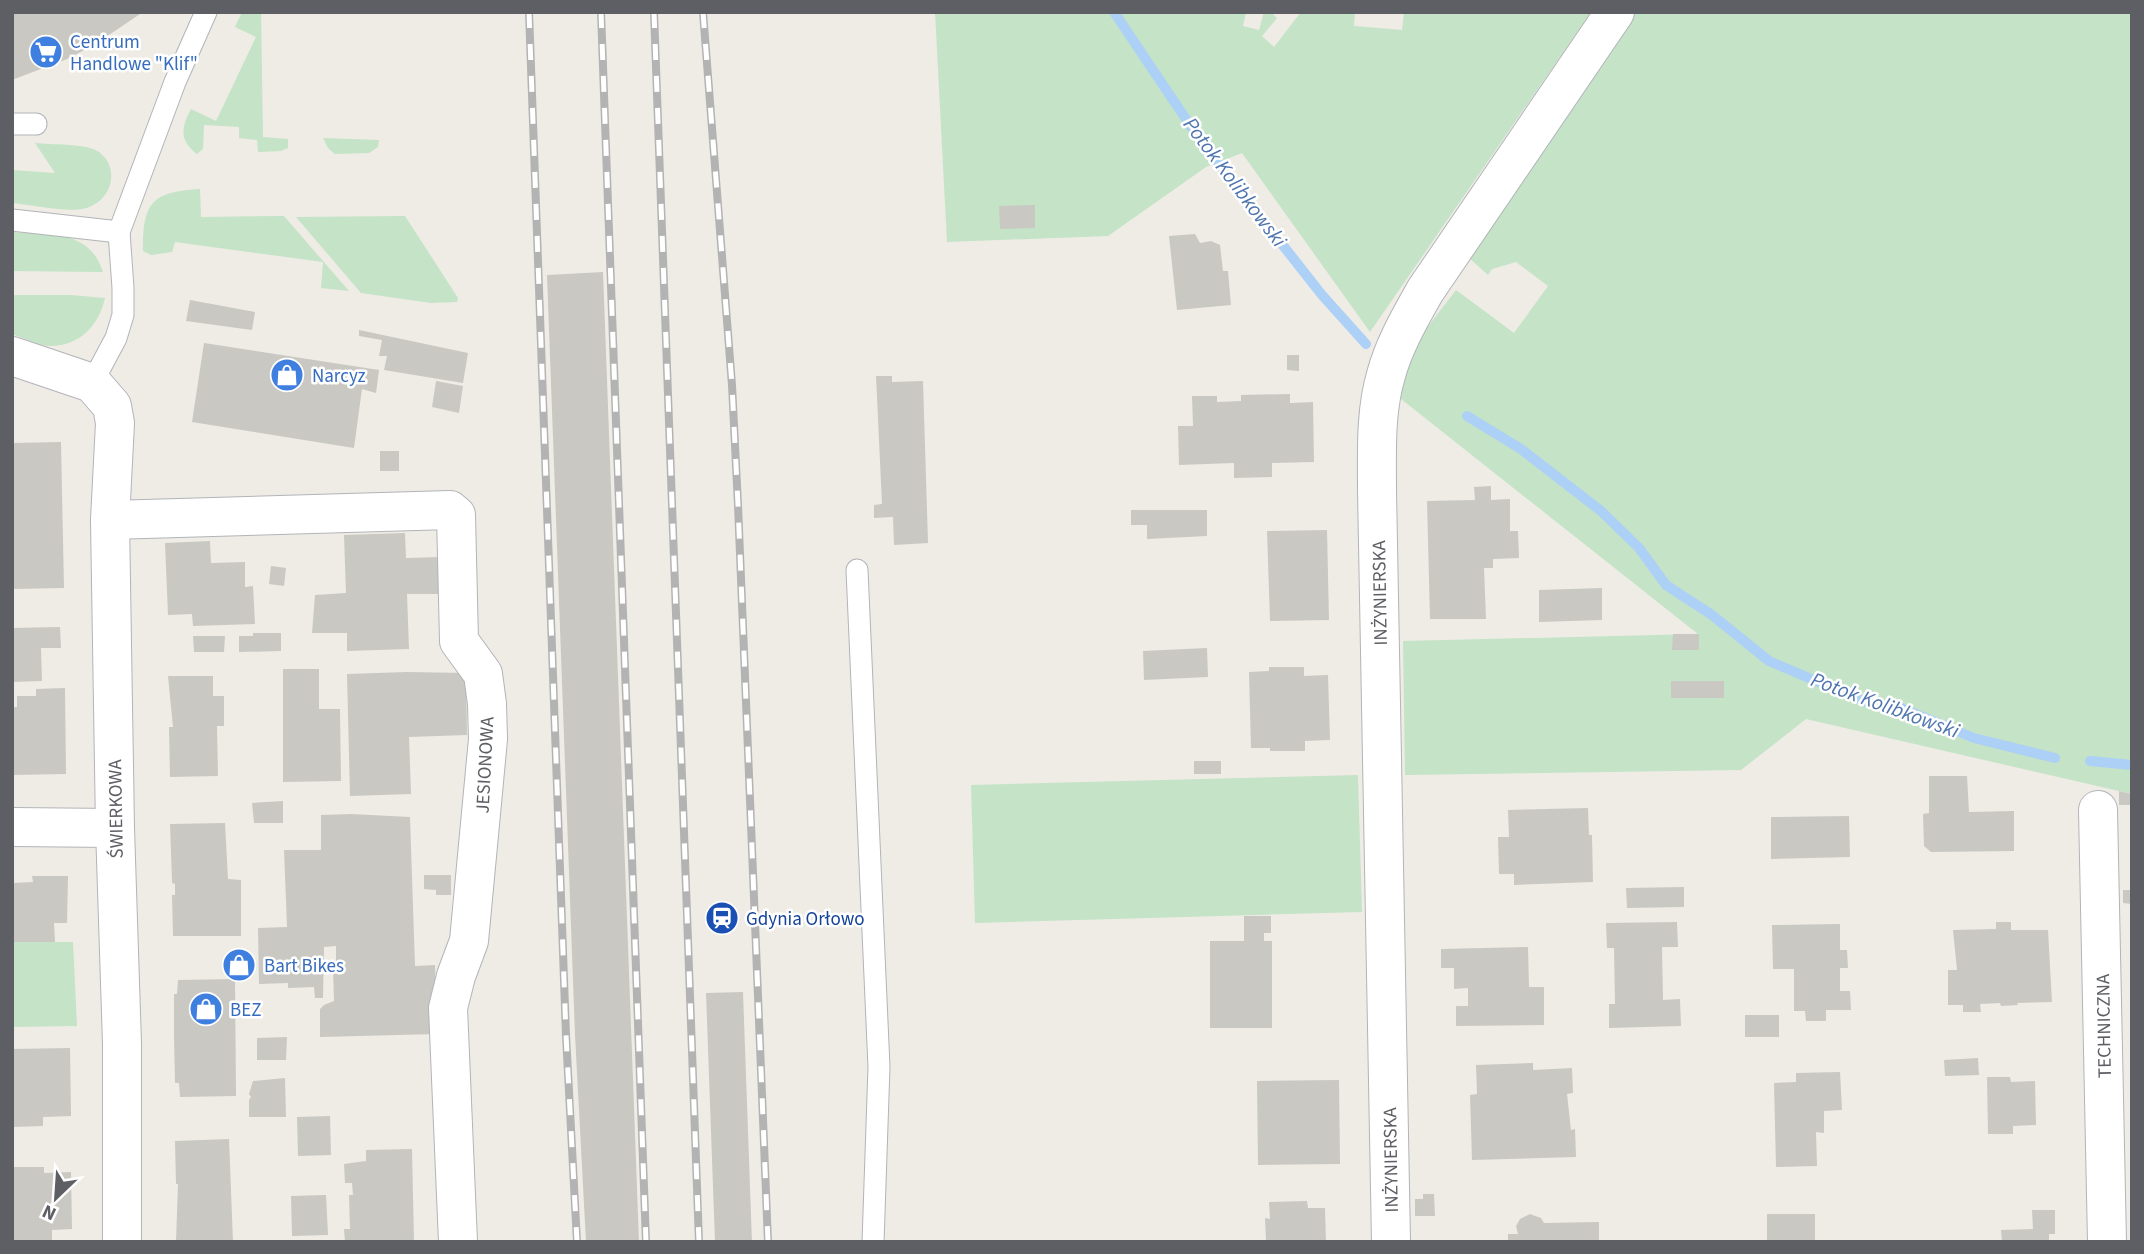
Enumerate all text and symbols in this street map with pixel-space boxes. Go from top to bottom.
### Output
place label: Centrum Handlowe "Klif" [70,29,198,78]
supermarket icon: Centrum Handlowe "Klif" [27,33,65,71]
water label: Potok Kolibkowski [1176,111,1294,254]
shop icon: Narcyz [268,356,306,394]
place label: Narcyz [312,363,366,390]
street label: INŻYNIERSKA [1366,539,1395,646]
water label: Potok Kolibkowski [1807,664,1964,746]
street label: JESIONOWA [469,715,502,814]
street label: ŚWIERKOWA [102,758,131,859]
station icon: Gdynia Orłowo [703,899,741,937]
place label: Gdynia Orłowo [746,906,865,933]
shop icon: Bart Bikes [220,946,258,984]
place label: Bart Bikes [264,953,344,980]
street label: TECHNICZNA [2090,973,2119,1078]
shop icon: BEZ [187,990,225,1028]
place label: BEZ [230,997,261,1024]
street label: INŻYNIERSKA [1377,1106,1406,1213]
north arrow [21,1163,91,1233]
text: N [38,1197,61,1227]

